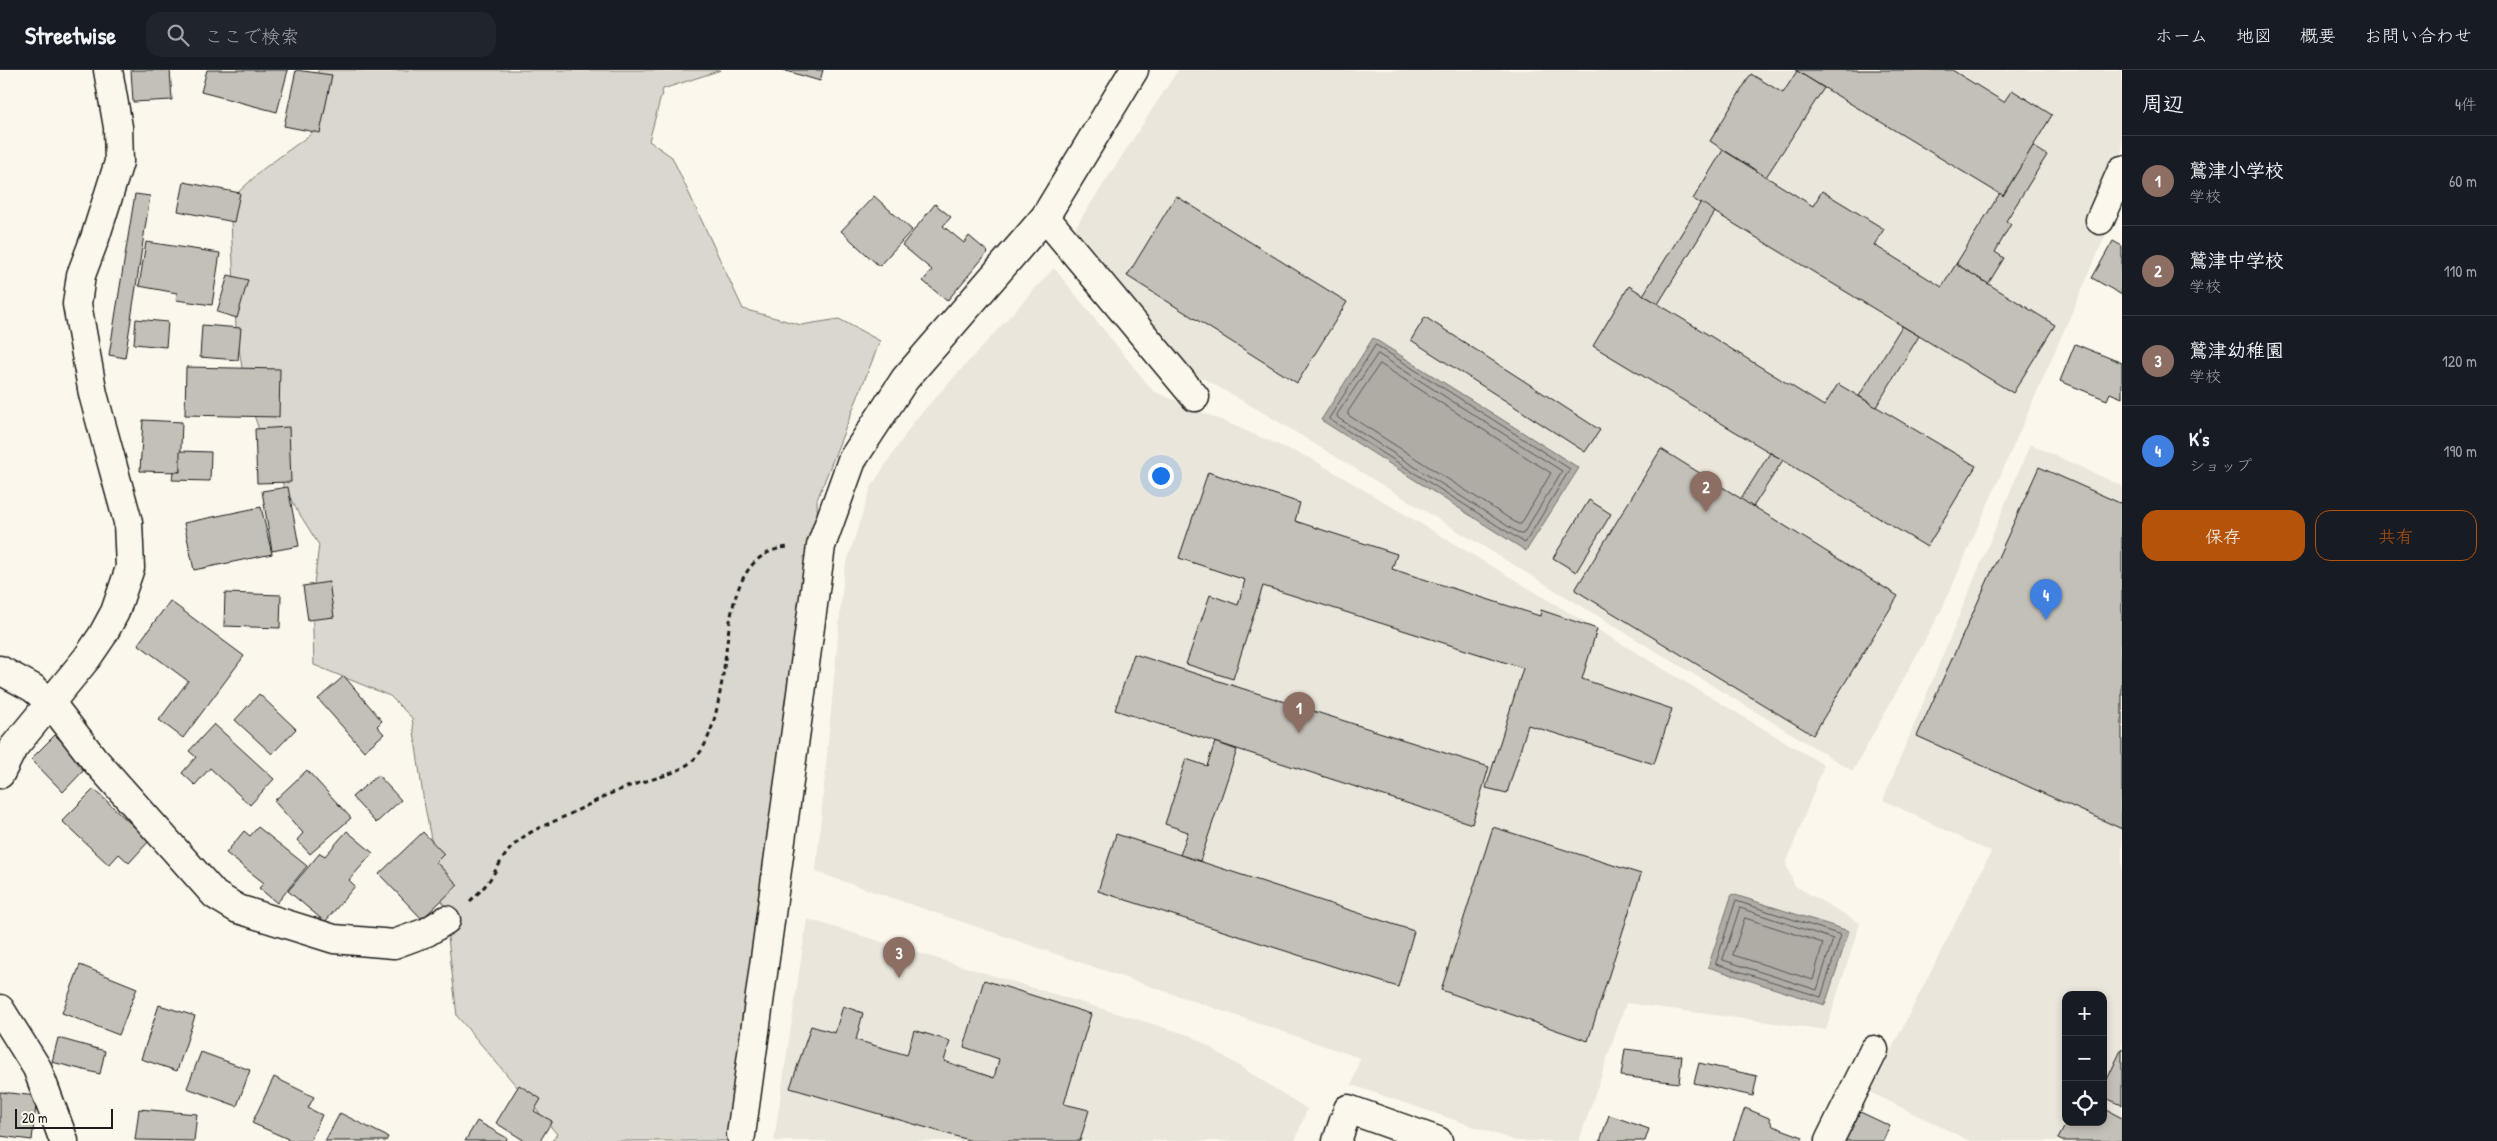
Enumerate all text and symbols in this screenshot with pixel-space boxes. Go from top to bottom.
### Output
search box [146,12,496,57]
text: Streetwise [25,19,116,51]
icon: search [164,21,192,49]
text: ここで検索 [204,23,299,49]
text: ホーム [2155,23,2208,48]
text: 地図 [2236,23,2272,48]
text: 概要 [2300,23,2336,48]
text: お問い合わせ [2364,23,2472,48]
text: 周辺 [2142,89,2184,118]
text: 4件 [2455,93,2477,115]
text: 鷲津小学校 [2189,157,2284,183]
text: 1 [2155,170,2161,192]
text: 60 m [2449,170,2477,192]
text: 学校 [2189,185,2221,207]
text: 鷲津中学校 [2189,247,2284,273]
text: 2 [2154,260,2162,282]
text: 110 m [2444,260,2477,282]
text: 学校 [2189,275,2221,297]
text: 鷲津幼稚園 [2189,337,2284,363]
text: 3 [2154,350,2162,372]
text: 120 m [2442,350,2477,372]
text: 学校 [2189,365,2221,387]
text: K's [2189,426,2209,452]
text: 4 [2155,440,2161,462]
text: 190 m [2444,440,2477,462]
text: ショップ [2189,454,2252,476]
your location [1148,463,1174,489]
pin: 2 [1690,471,1722,512]
button: 保存 [2142,510,2305,561]
button: 共有 [2315,510,2477,561]
pin: 4 [2030,579,2062,620]
pin: 1 [1283,692,1315,733]
pin: 3 [883,937,915,978]
map controls [2062,991,2107,1126]
button: + [2062,991,2107,1036]
button: − [2062,1036,2107,1081]
button: locate [2062,1081,2107,1126]
scale bar [15,1106,112,1129]
text: 20 m [22,1108,48,1127]

